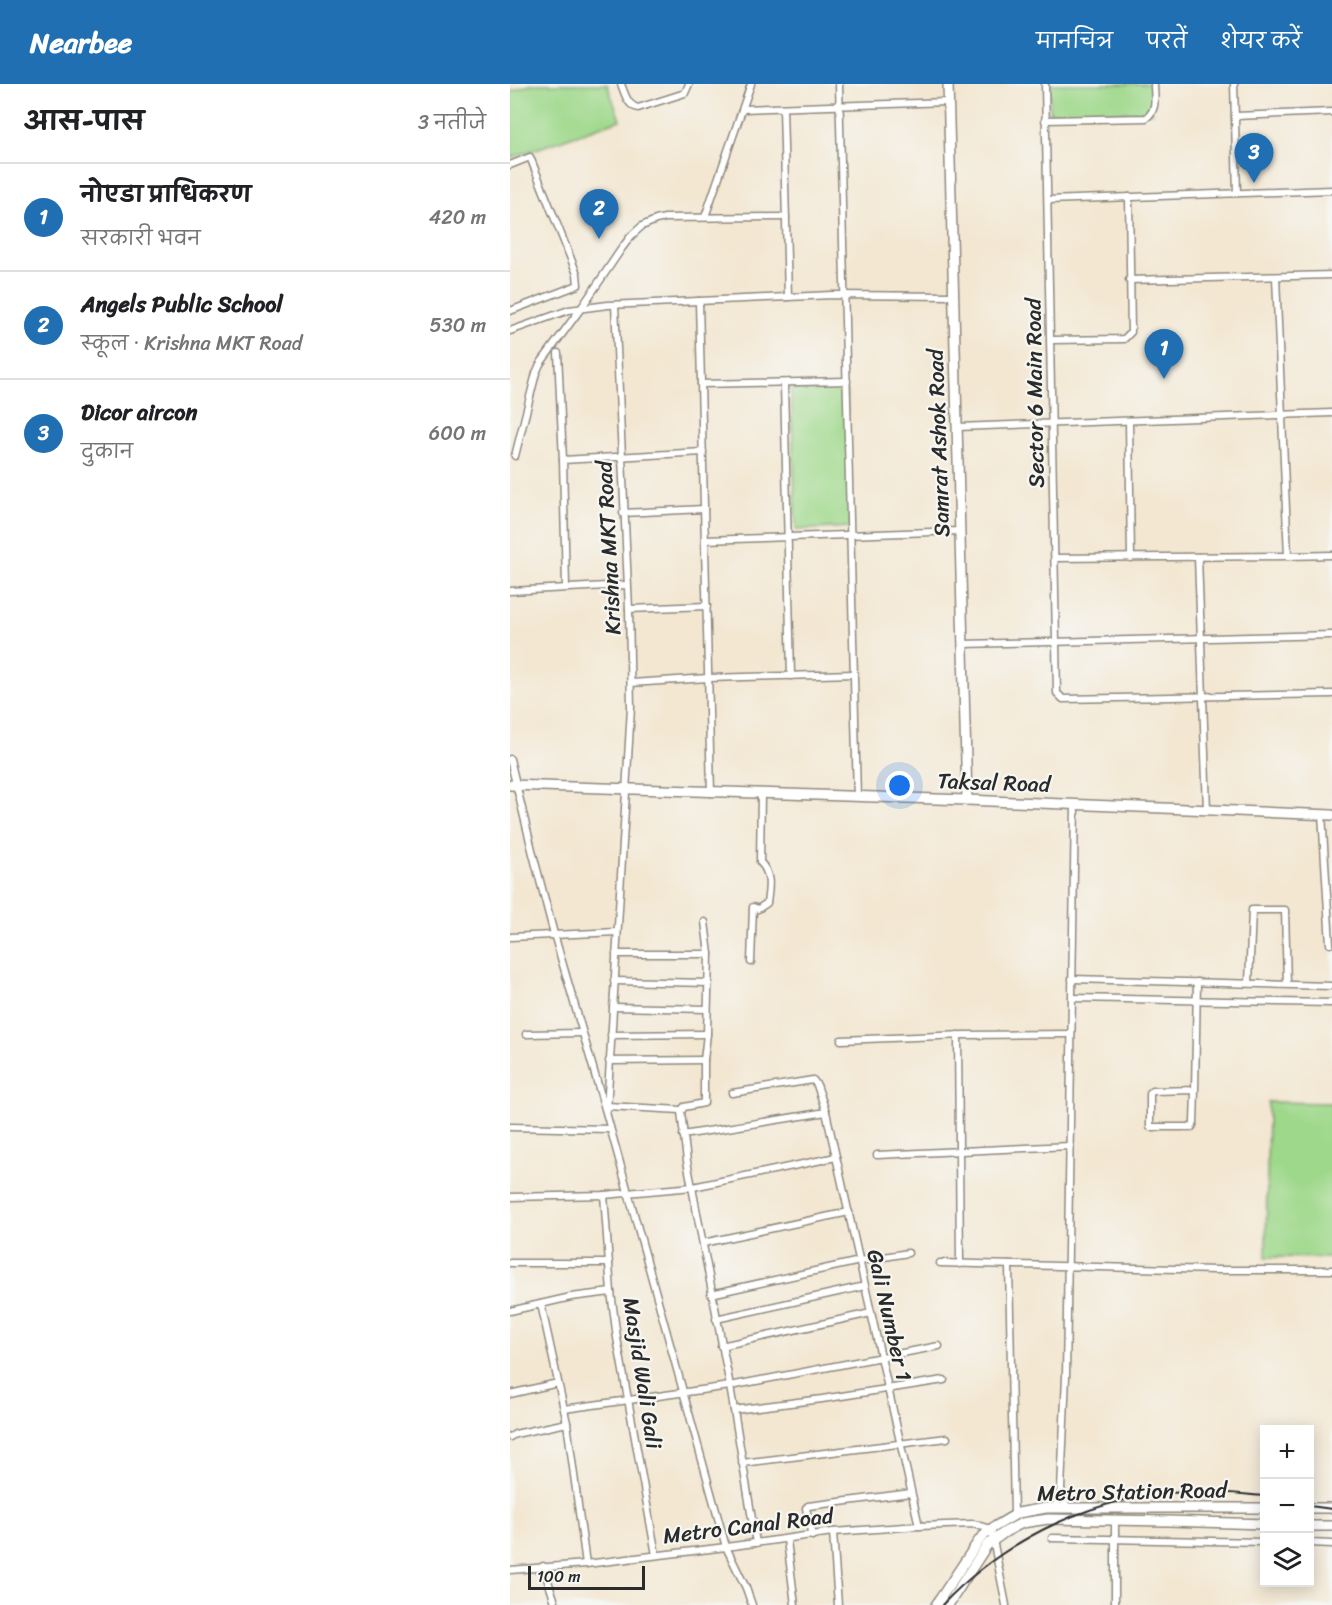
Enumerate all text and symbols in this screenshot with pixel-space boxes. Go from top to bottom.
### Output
text: Nearbee [30,18,132,67]
text: मानचित्र [1036,22,1113,60]
text: परतें [1146,22,1187,60]
text: शेयर करें [1220,22,1302,60]
text: आस-पास [24,98,144,144]
text: 3 नतीजे [418,105,486,140]
pin: 3 [1234,134,1274,183]
text: नोएडा प्राधिकरण [81,175,251,214]
pin: 2 [580,190,619,239]
text: 1 [39,200,48,235]
text: 420 m [429,200,486,235]
text: सरकारी भवन [81,221,201,256]
text: Angels Public School [81,285,283,324]
street label: Sector 6 Main Road [1013,296,1056,488]
text: 2 [38,308,49,343]
text: 530 m [430,308,486,343]
text: स्कूल · Krishna MKT Road [81,326,302,361]
pin: 1 [1144,330,1184,379]
street label: Samrat Ashok Road [916,347,961,538]
text: Dicor aircon [81,393,197,432]
text: 3 [38,416,49,451]
text: 600 m [429,416,486,451]
text: दुकान [81,434,133,469]
street label: Krishna MKT Road [584,459,633,636]
street label: Taksal Road [937,761,1053,804]
your location [885,771,914,800]
street label: Gali Number 1 [855,1245,924,1385]
street label: Masjid Wali Gali [611,1295,674,1453]
map controls [1260,1425,1314,1587]
button: + [1260,1425,1314,1479]
street label: Metro Station Road [1037,1470,1229,1513]
button: − [1260,1479,1314,1533]
street label: Metro Canal Road [661,1496,837,1555]
button: layers [1260,1533,1314,1587]
text: 100 m [537,1562,581,1591]
scale bar [528,1563,645,1590]

